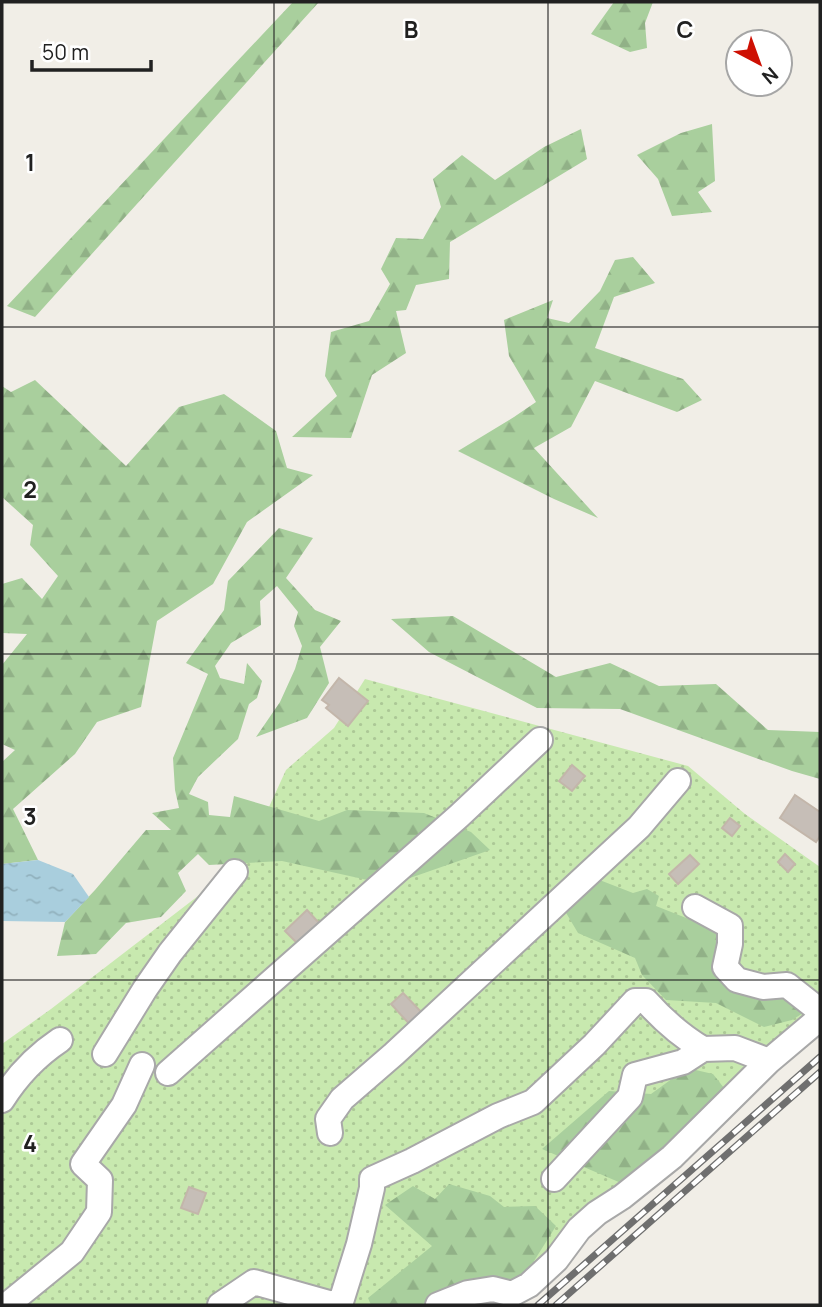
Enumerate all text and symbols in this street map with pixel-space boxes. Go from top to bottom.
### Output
text: B [404,13,418,45]
text: C [677,13,694,45]
scale bar [32,28,150,72]
north arrow [724,28,794,98]
text: 50 m [42,38,89,66]
text: N [756,62,784,90]
text: 1 [25,146,35,178]
text: 2 [23,473,37,505]
text: 3 [23,800,37,832]
text: 4 [23,1127,37,1159]

